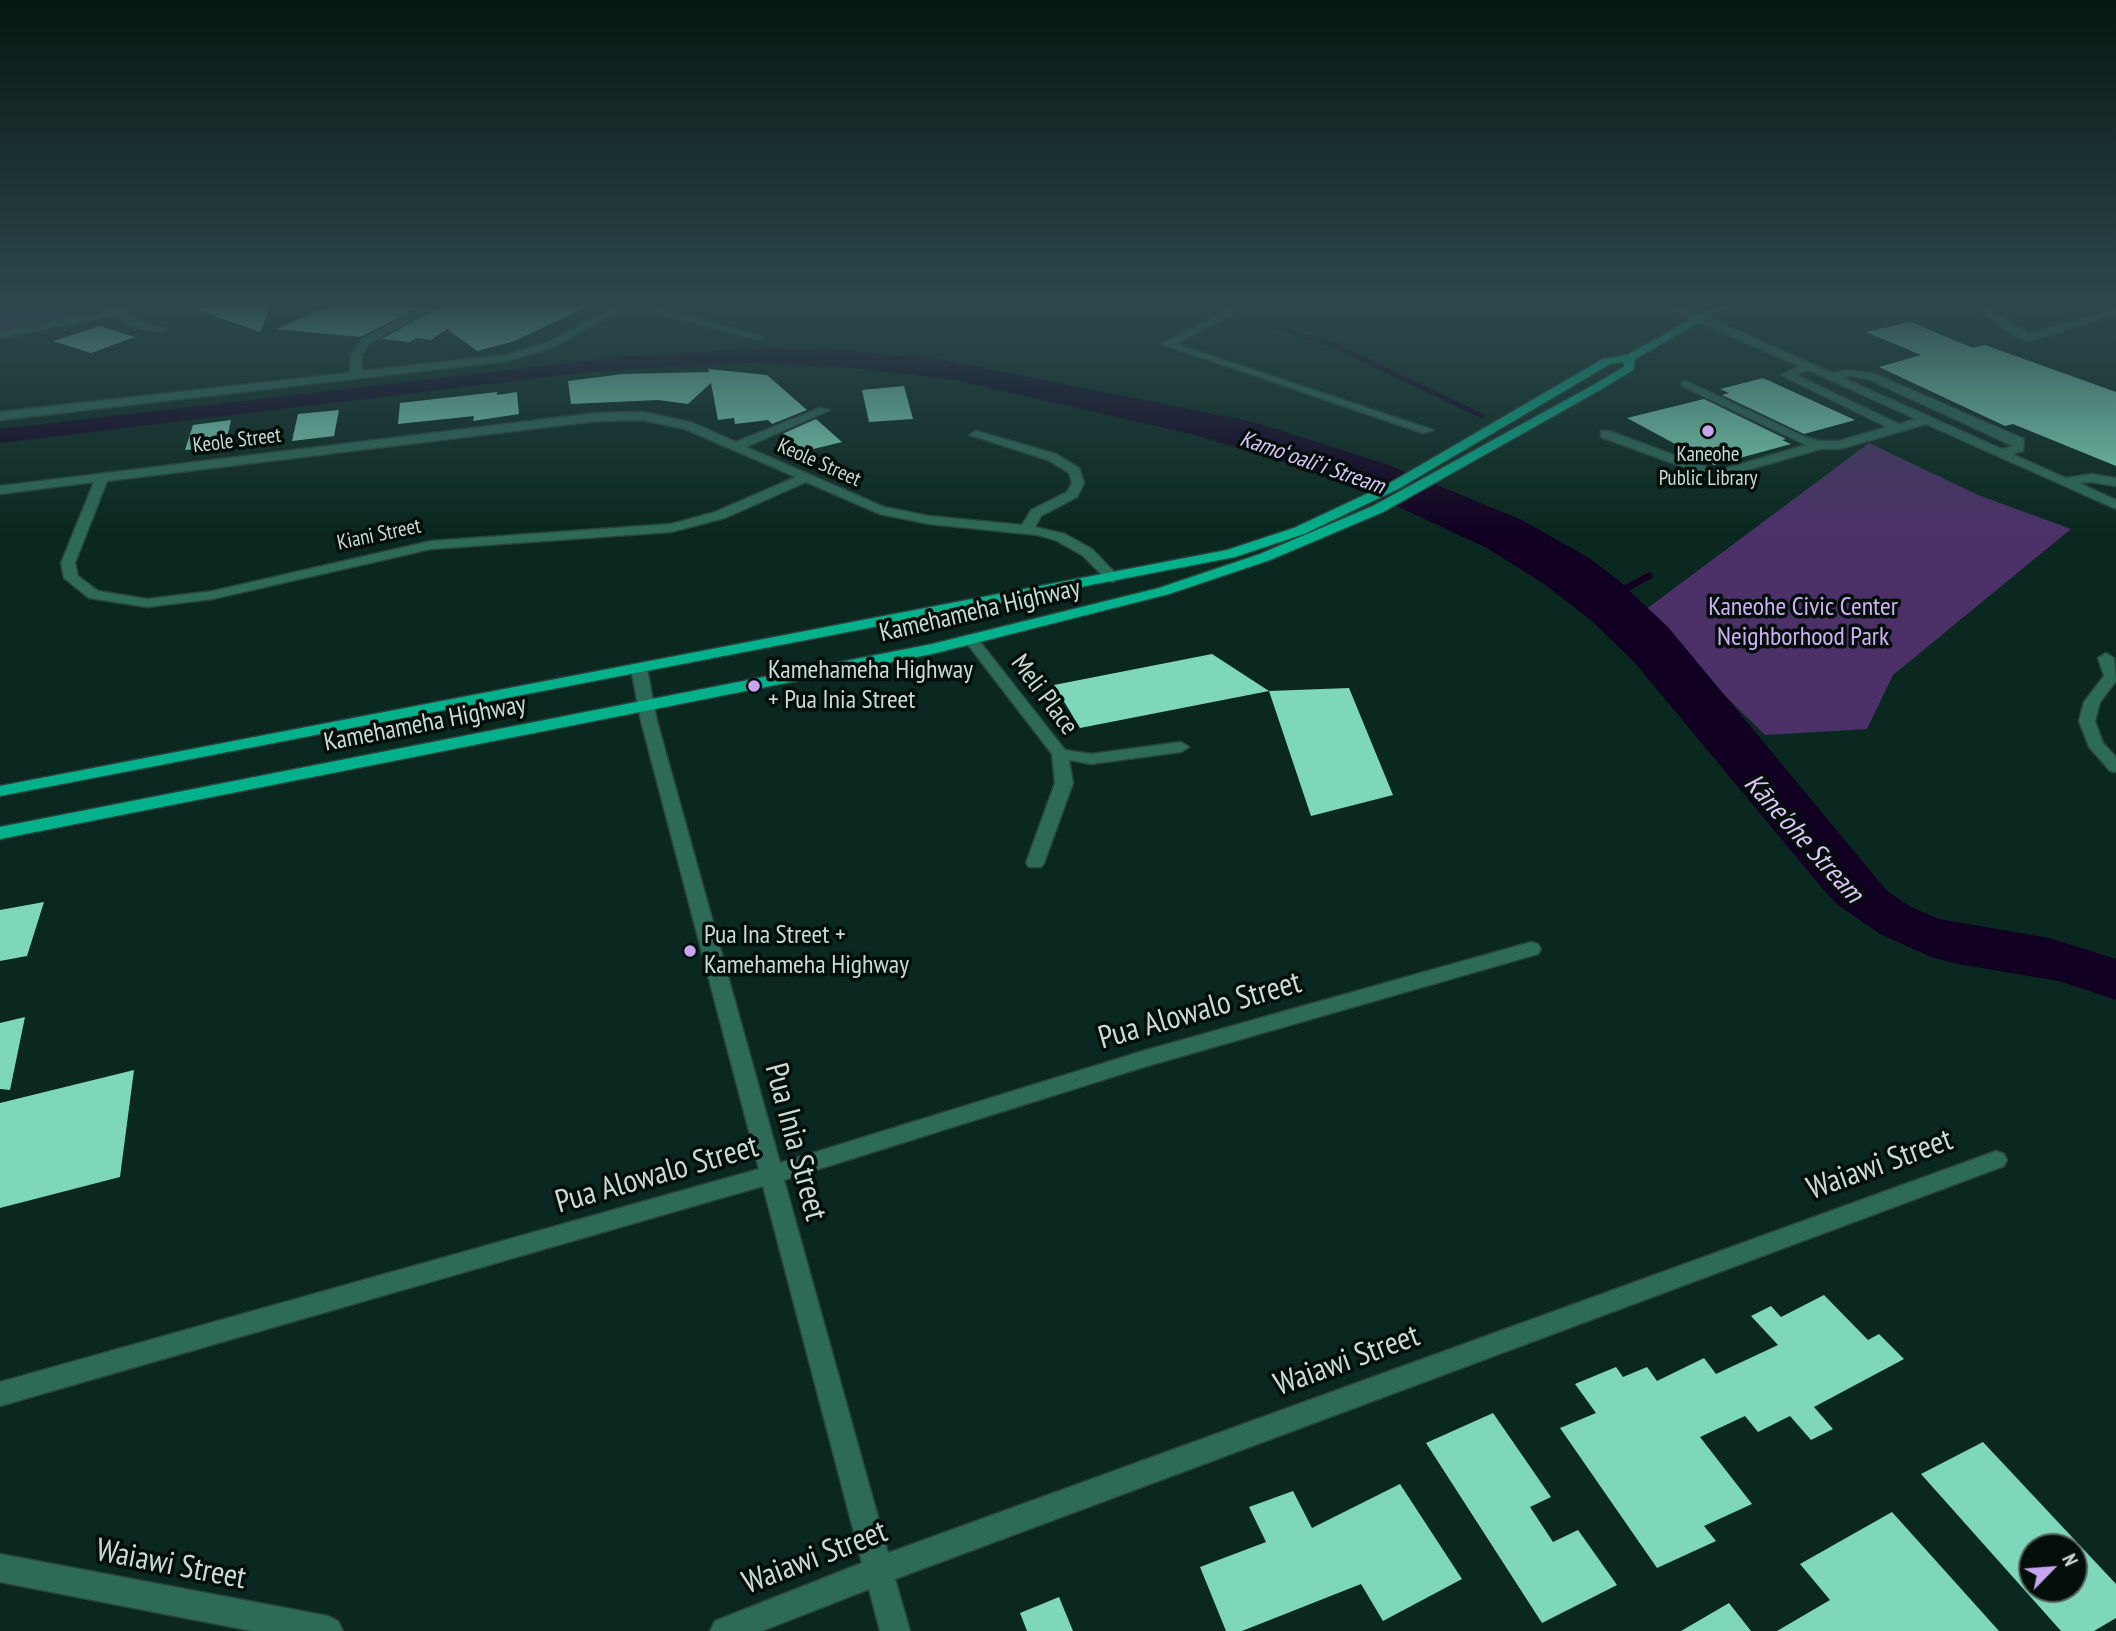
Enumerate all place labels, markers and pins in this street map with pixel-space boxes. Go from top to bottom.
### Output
marker: Kaneohe Public Library [1700,423,1716,439]
place label: Kaneohe Public Library [1659,442,1757,492]
place label: Kamehameha Highway + Pua Inia Street [768,655,973,716]
marker: Kamehameha Highway + Pua Inia Street [746,678,762,694]
place label: Pua Ina Street + Kamehameha Highway [704,920,909,982]
marker: Pua Ina Street + Kamehameha Highway [682,943,698,959]

